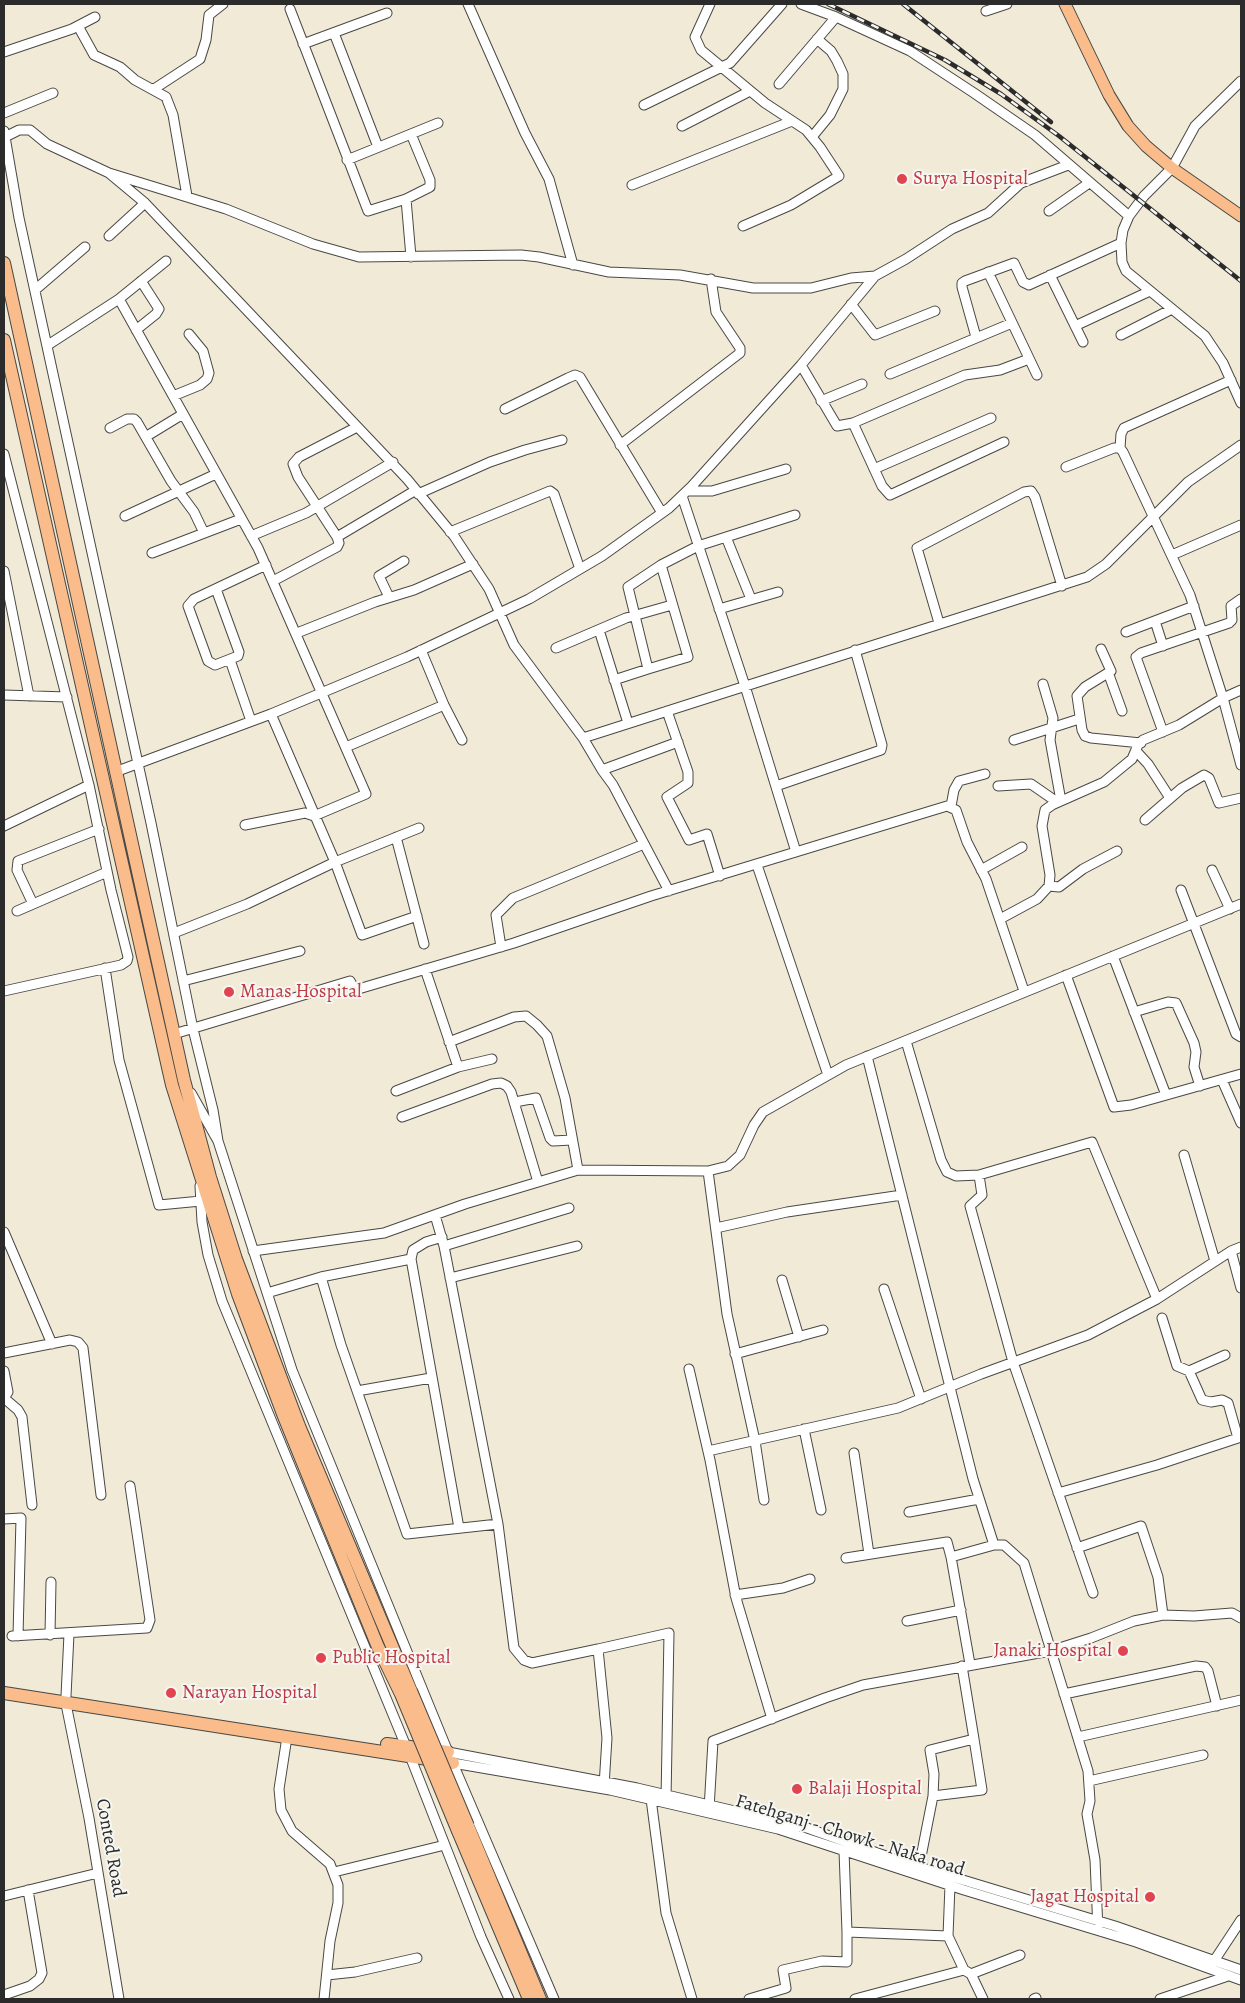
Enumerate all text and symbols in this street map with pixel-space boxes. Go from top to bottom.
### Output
place label: Surya Hospital [913,168,1028,190]
marker: Surya Hospital [895,172,909,186]
place label: Manas Hospital [240,981,362,1003]
marker: Manas Hospital [222,985,236,999]
place label: Janaki Hospital [993,1640,1112,1662]
marker: Janaki Hospital [1116,1644,1130,1658]
place label: Public Hospital [332,1647,450,1669]
marker: Public Hospital [314,1651,328,1665]
place label: Narayan Hospital [182,1682,317,1704]
marker: Narayan Hospital [164,1686,178,1700]
place label: Balaji Hospital [808,1778,922,1800]
marker: Balaji Hospital [790,1782,804,1796]
street label: Fatehganj - Chowk - Naka road [732,1790,968,1882]
street label: Conted Road [90,1797,130,1899]
place label: Jagat Hospital [1030,1886,1139,1908]
marker: Jagat Hospital [1143,1890,1157,1904]

